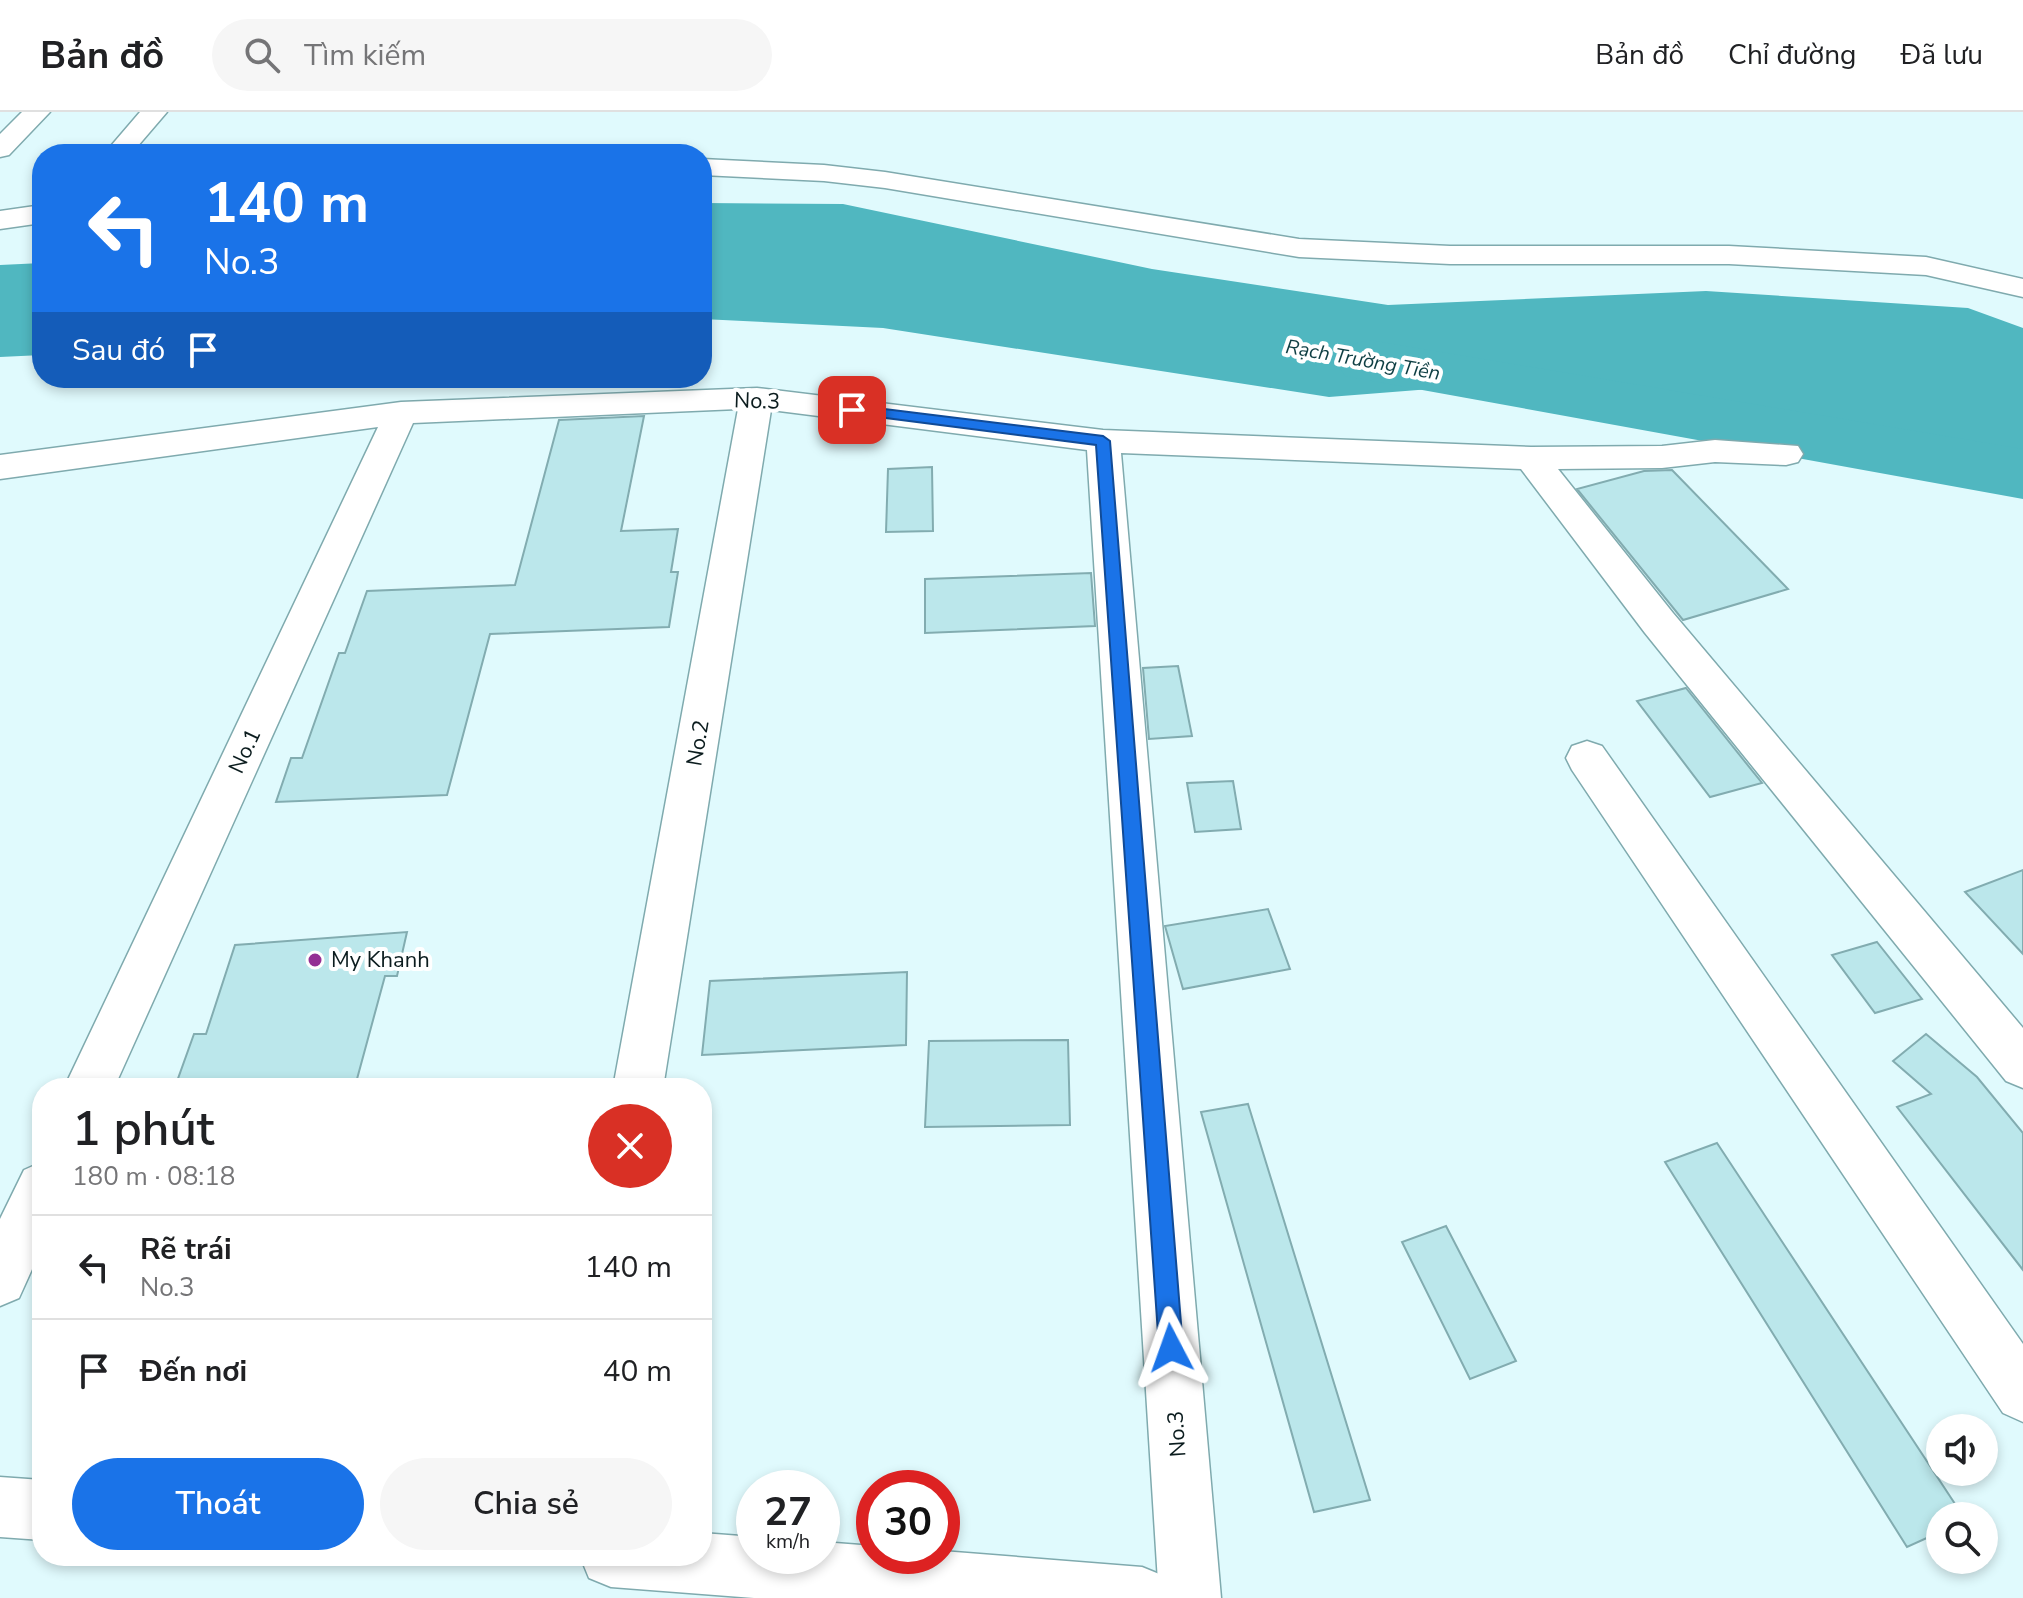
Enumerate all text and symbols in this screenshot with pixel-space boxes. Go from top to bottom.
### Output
search box [212,19,772,91]
text: Bản đồ [40,30,164,81]
icon: search [240,33,284,77]
text: Tìm kiếm [304,35,426,76]
text: Bản đồ [1595,36,1684,74]
text: Chỉ đường [1728,36,1856,74]
text: Đã lưu [1900,36,1983,74]
text: 140 m [204,165,369,242]
icon: left [72,176,176,280]
text: No.3 [204,238,280,287]
icon: arrive [181,328,225,372]
text: Sau đó [72,330,165,371]
water label: Rạch Trường Tiền [1284,333,1442,387]
pin [818,376,886,444]
street label: No.3 [733,385,781,417]
icon: arrive [830,388,874,432]
street label: No.2 [679,718,717,768]
street label: No.1 [222,724,268,778]
place label: My Khanh [331,945,430,975]
marker: My Khanh [306,951,324,969]
text: 1 phút [72,1096,214,1162]
button: close [588,1104,672,1188]
text: 180 m · 08:18 [72,1159,235,1194]
text: Rẽ trái [140,1229,232,1270]
icon: left [72,1245,116,1289]
text: 140 m [585,1247,672,1288]
text: No.3 [140,1270,195,1305]
position arrow [1129,1306,1213,1390]
icon: arrive [72,1349,116,1393]
text: Đến nơi [140,1351,247,1392]
text: 40 m [603,1351,672,1392]
street label: No.3 [1160,1410,1194,1458]
map controls [1926,1414,1998,1574]
button: sound [1926,1414,1998,1486]
button: Thoát [72,1458,364,1550]
button: Chia sẻ [380,1458,672,1550]
speed limit sign: 30 [856,1470,960,1574]
text: 27 [764,1485,812,1539]
button: search [1926,1502,1998,1574]
text: km/h [766,1528,810,1555]

